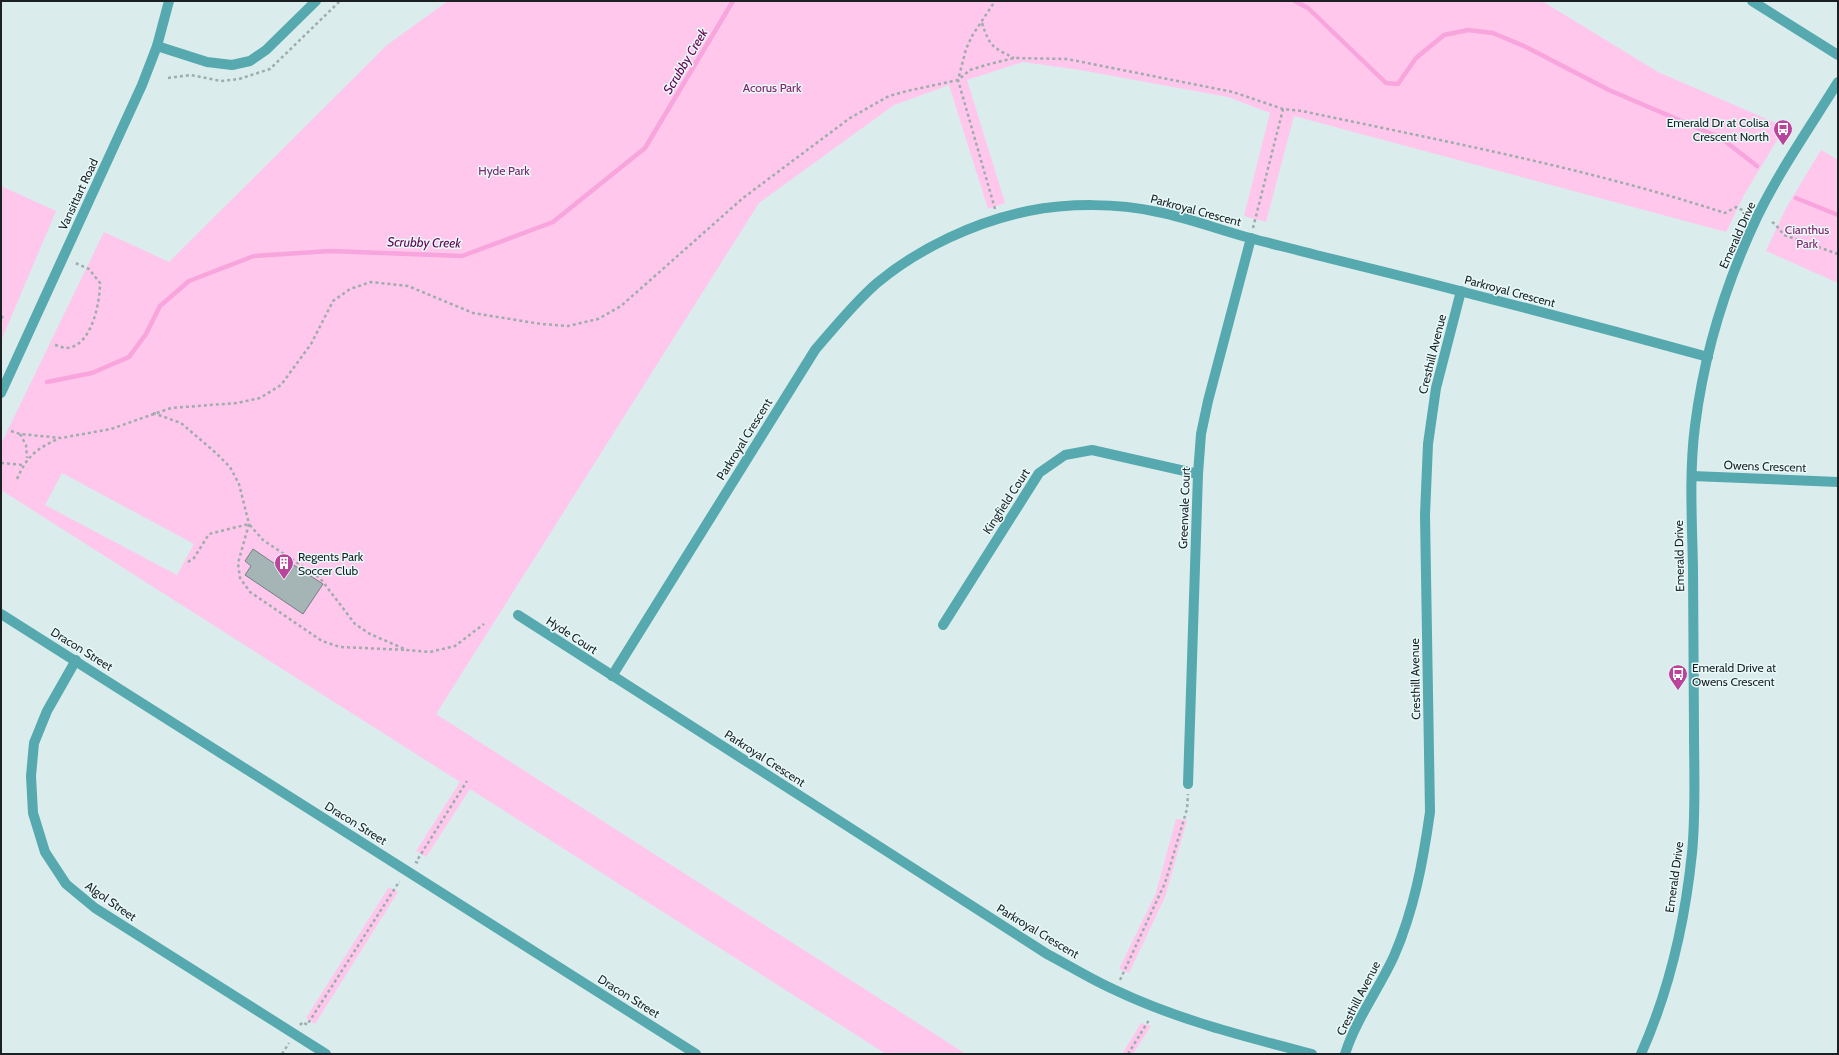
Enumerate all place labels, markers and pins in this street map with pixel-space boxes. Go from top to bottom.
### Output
place label: Emerald Dr at Colisa Crescent North [1667,115,1769,144]
bus stop icon: Emerald Dr at Colisa Crescent North [1772,118,1794,146]
place label: Regents Park Soccer Club [298,549,364,578]
building icon: Regents Park Soccer Club [273,552,295,580]
place label: Emerald Drive at Owens Crescent [1692,660,1776,689]
bus stop icon: Emerald Drive at Owens Crescent [1667,663,1689,691]

